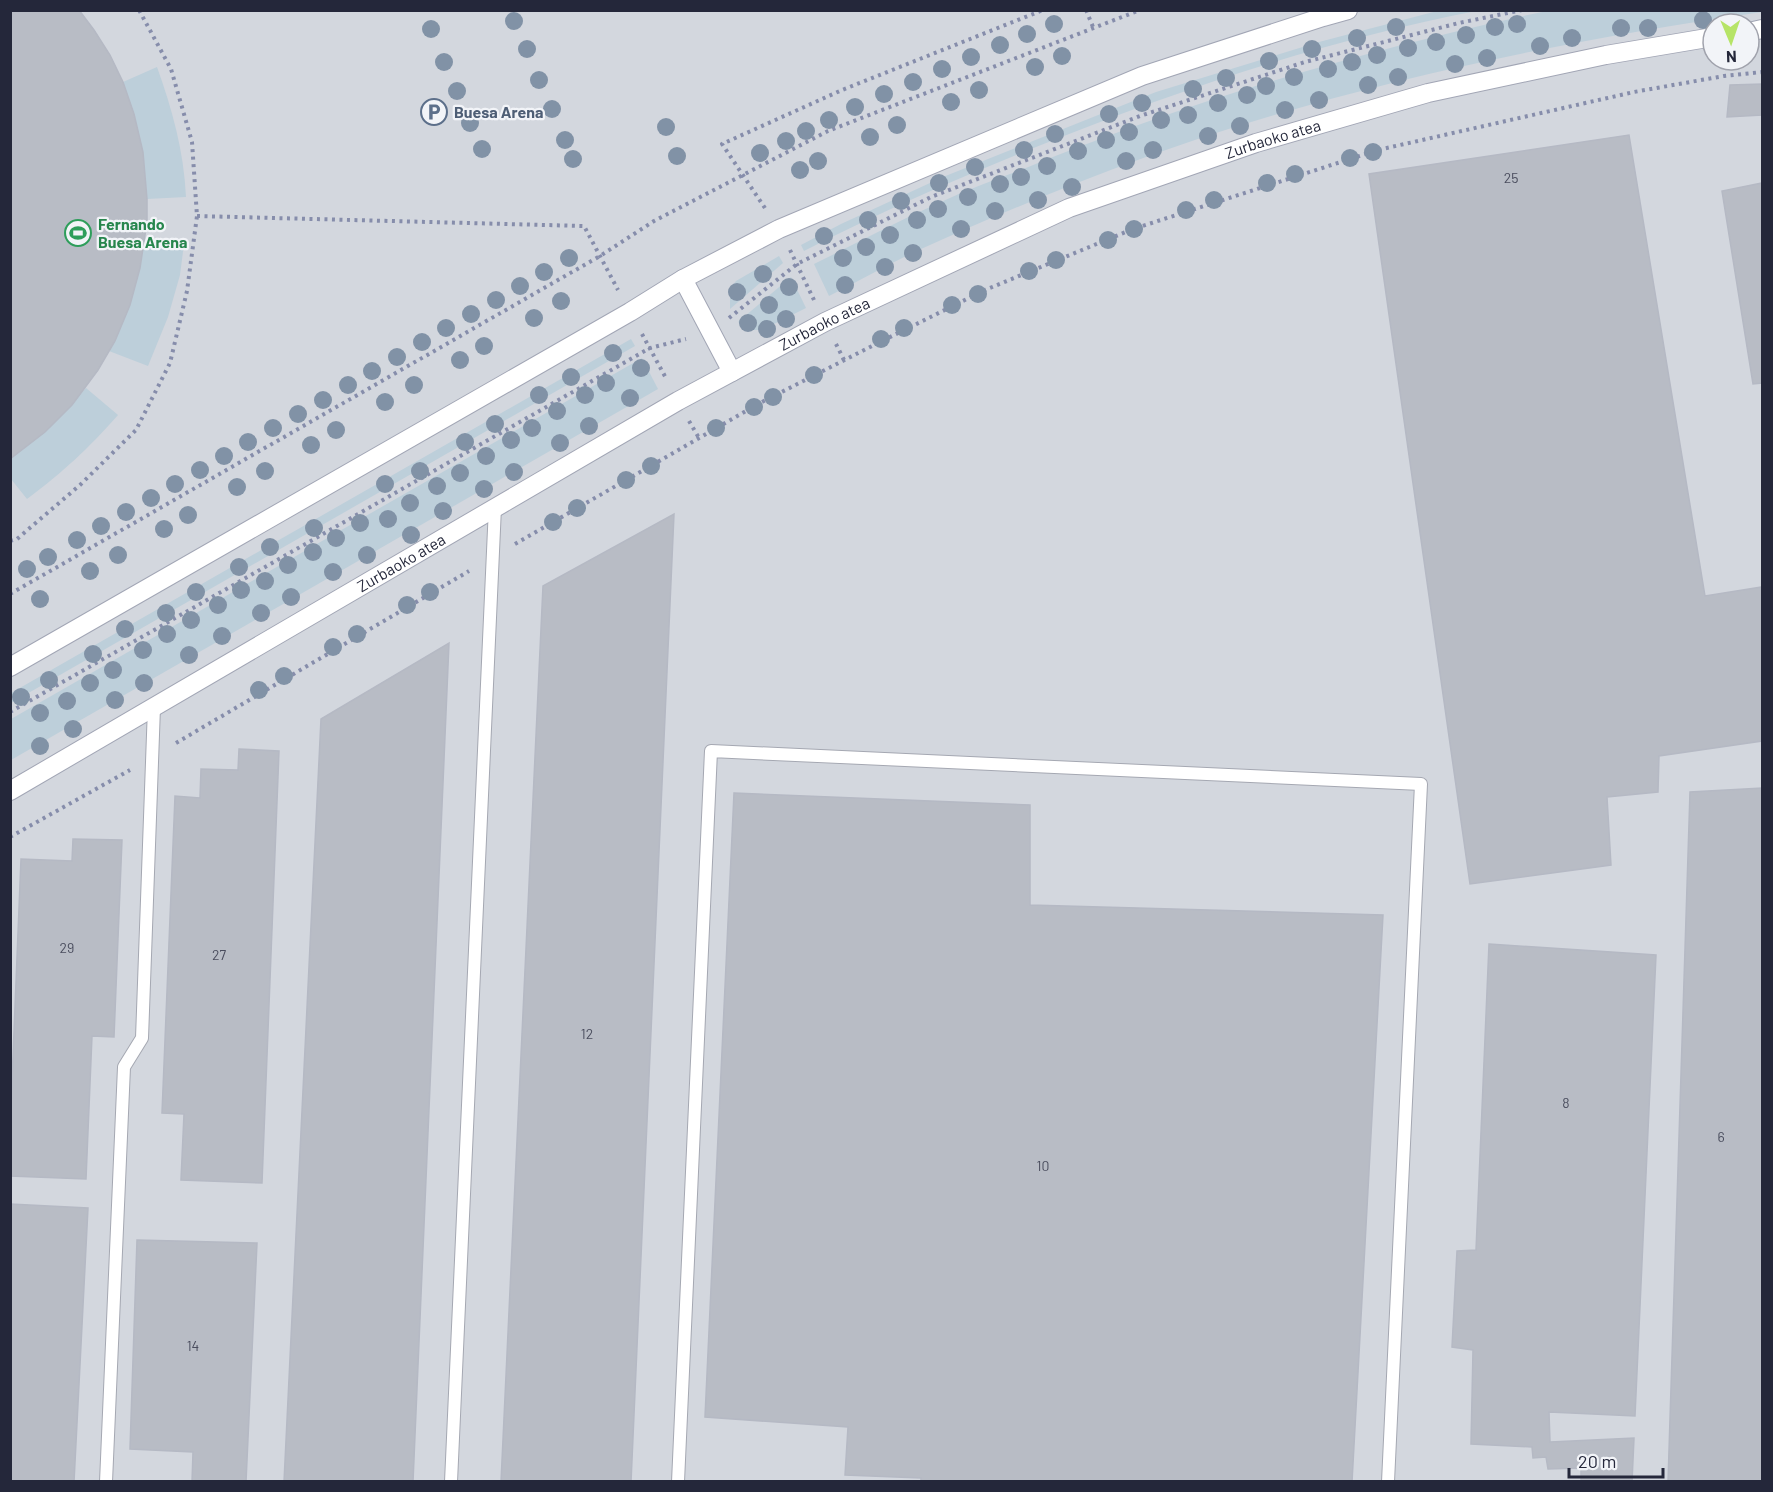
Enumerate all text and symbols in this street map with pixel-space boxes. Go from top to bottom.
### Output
north arrow [1701,12,1761,72]
text: N [1726,48,1737,67]
parking icon: Buesa Arena [419,97,449,127]
place label: Buesa Arena [454,102,543,121]
street label: Zurbaoko atea [1222,115,1323,162]
house number: 25 [1504,169,1518,186]
place label: Fernando Buesa Arena [98,214,187,251]
sports icon: Fernando Buesa Arena [63,218,93,248]
street label: Zurbaoko atea [775,293,872,354]
street label: Zurbaoko atea [353,529,448,595]
house number: 29 [60,939,74,956]
house number: 27 [212,946,226,963]
house number: 12 [581,1025,593,1042]
house number: 8 [1562,1094,1570,1111]
house number: 6 [1717,1128,1725,1145]
house number: 10 [1037,1157,1049,1174]
house number: 14 [187,1337,199,1354]
scale bar [1569,1441,1664,1479]
text: 20 m [1578,1450,1616,1472]

